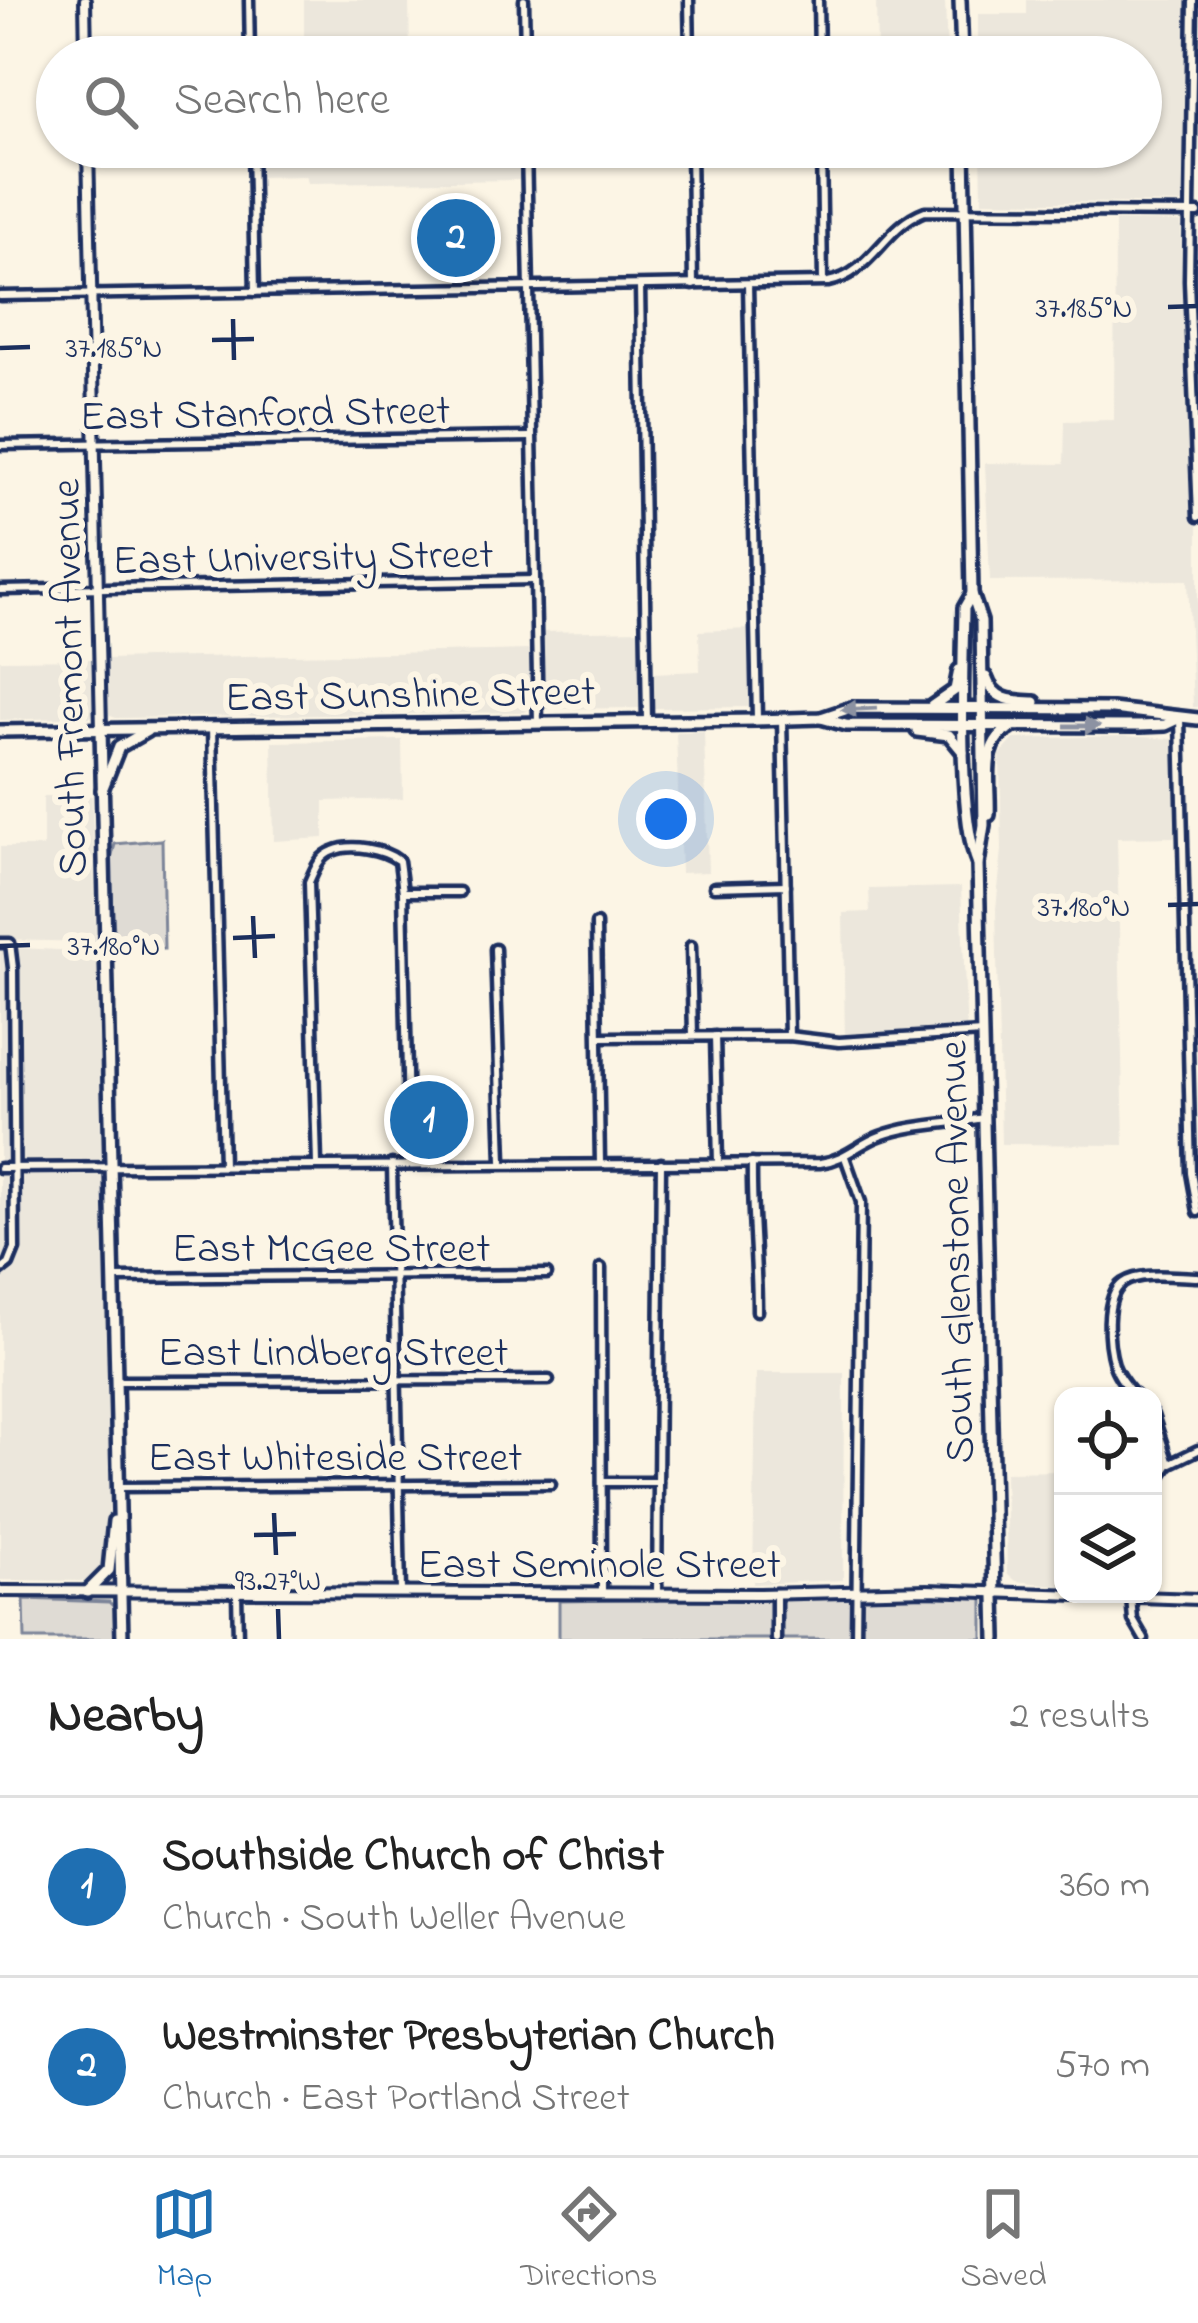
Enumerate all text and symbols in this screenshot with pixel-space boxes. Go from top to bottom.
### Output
search box [36,36,1162,168]
icon: search [78,69,144,135]
text: Search here [174,69,390,135]
pin: 2 [417,193,495,283]
text: 37.185°N [1035,288,1133,332]
text: 37.185°N [65,328,163,372]
street label: East Stanford Street [79,382,451,449]
street label: South Fremont Avenue [38,478,105,878]
street label: East University Street [112,526,494,593]
street label: East Sunshine Street [224,663,596,730]
one-way arrow [839,700,877,719]
one-way arrow [1064,716,1102,735]
your location [636,789,696,849]
text: 37.180°N [1038,887,1130,931]
text: 37.180°N [68,926,160,970]
street label: South Glenstone Avenue [924,1040,993,1464]
pin: 1 [390,1075,468,1165]
street label: East McGee Street [172,1220,490,1281]
street label: East Lindberg Street [158,1324,508,1385]
map controls [1054,1387,1162,1603]
button: locate [1054,1387,1162,1495]
street label: East Whiteside Street [148,1429,522,1490]
button: layers [1054,1495,1162,1603]
street label: East Seminole Street [417,1536,781,1597]
text: 93.27°W [235,1561,321,1605]
text: Nearby [48,1680,204,1755]
text: 2 results [1010,1689,1150,1746]
text: Southside Church of Christ [162,1825,664,1891]
text: 1 [81,1858,93,1915]
text: 360 m [1060,1858,1150,1915]
text: Church · South Weller Avenue [162,1891,625,1948]
text: Westminster Presbyterian Church [162,2005,775,2071]
text: 2 [77,2038,97,2095]
text: 570 m [1055,2038,1150,2095]
text: Church · East Portland Street [162,2071,630,2128]
tab: Map [151,2181,217,2301]
tab: Directions [520,2181,658,2301]
tab: Saved [960,2181,1047,2301]

